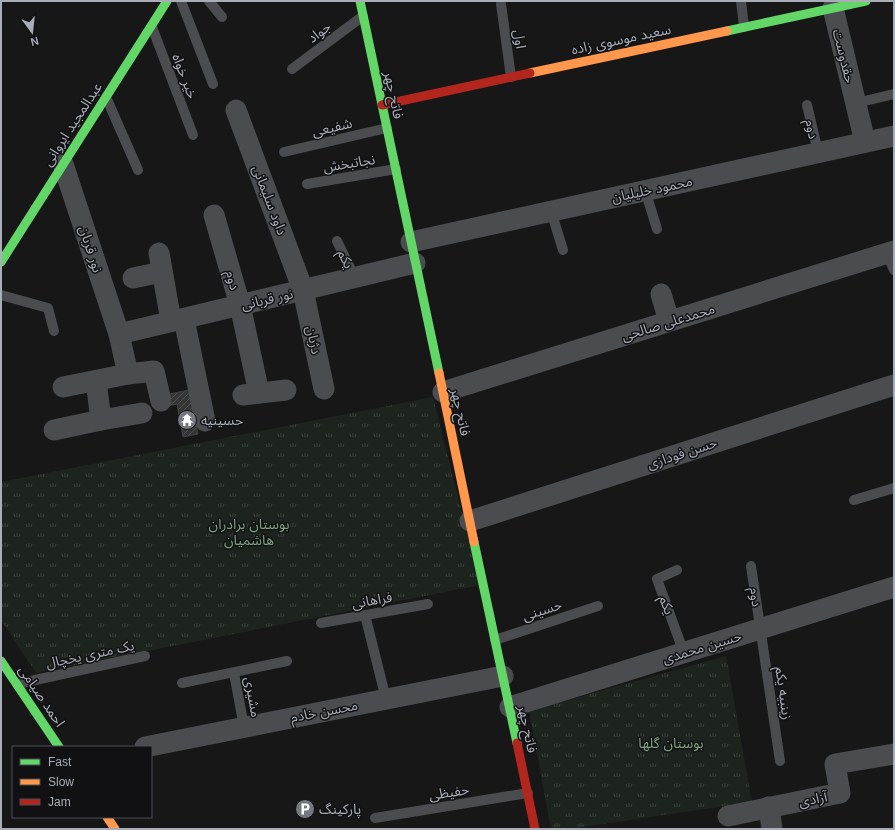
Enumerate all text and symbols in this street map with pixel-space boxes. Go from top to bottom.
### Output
north arrow [12,12,52,52]
street label: جواد [304,18,334,47]
street label: سعید موسوی زاده [570,21,672,58]
street label: حقدوست [829,27,858,85]
street label: اول [510,28,529,50]
text: N [29,35,40,48]
street label: خیر خواه [168,51,201,101]
street label: فاتح چهر [378,69,407,121]
street label: عبدالمجید ایروانی [39,79,106,169]
street label: شفیعی [310,115,354,140]
street label: دوم [799,118,822,141]
street label: نجاتبخش [322,151,377,176]
street label: داود سلیمانی [248,163,291,238]
street label: محمود خلیلیان [610,173,694,206]
street label: نور قربان [75,224,106,275]
street label: یکم [332,247,357,272]
street label: دوم [220,268,243,293]
street label: نور قربانی [240,285,295,314]
street label: محمدعلی صالحی [619,300,717,345]
street label: دژبان [302,324,325,356]
street label: فاتح چهر [445,386,474,438]
temple icon: حسینیه [176,409,198,431]
place label: حسینیه [201,412,243,428]
street label: حسن فودازی [645,434,719,473]
park label: بوستان برادران هاشمیان [209,516,290,549]
street label: دوم [744,586,765,609]
street label: فراهانی [350,589,394,612]
street label: یکم [653,593,678,618]
street label: حسینی [520,596,564,625]
street label: حسین محمدی [660,627,744,668]
street label: یک متری یخچال [44,637,136,673]
street label: احمد صیامی [15,662,68,730]
street label: زینبیه یکم [769,665,796,721]
street label: مشیری [241,676,264,719]
street label: محسن خادم [289,697,360,728]
street label: فاتح چهر [512,703,541,755]
park label: بوستان گلها [638,735,704,752]
legend [12,746,152,818]
text: Fast [48,755,72,769]
text: Slow [48,775,74,789]
street label: حفیظی [428,781,470,804]
street label: آزادی [797,788,830,811]
text: Jam [48,795,71,809]
parking icon: پارکینگ [294,798,316,820]
place label: پارکینگ [319,801,361,819]

